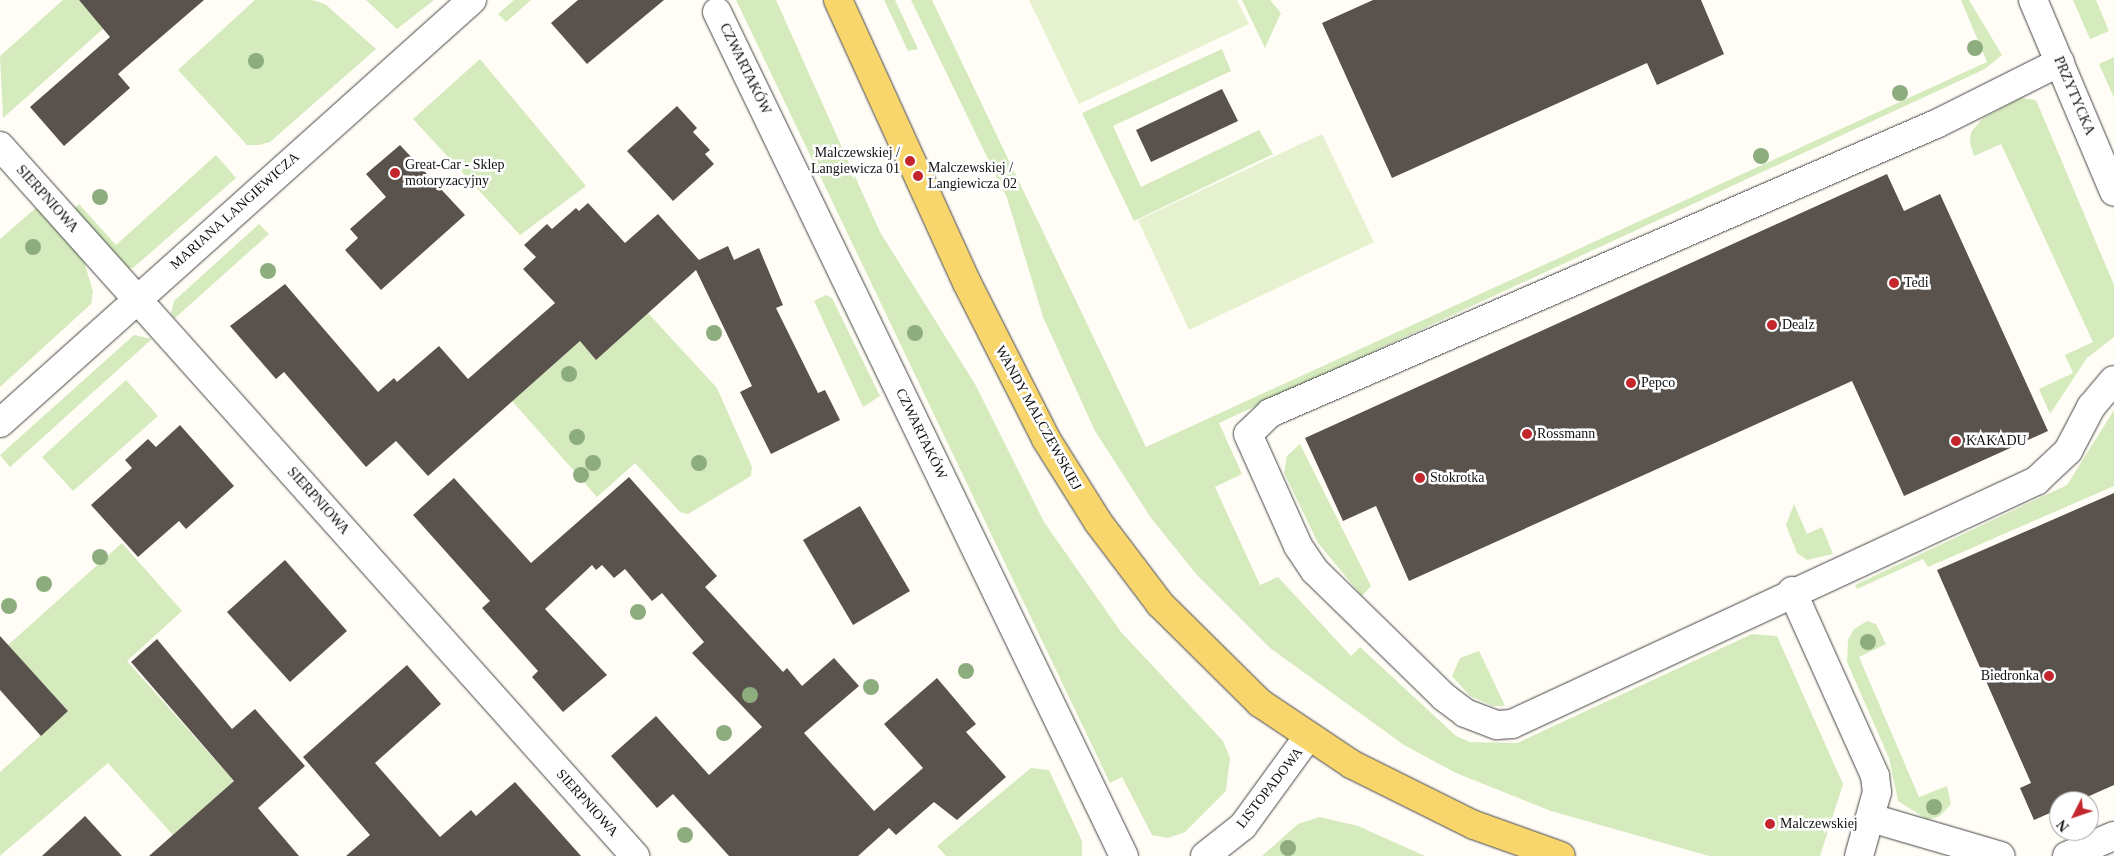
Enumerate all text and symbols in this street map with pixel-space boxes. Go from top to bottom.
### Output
street label: CZWARTAKÓW [716,21,774,117]
street label: PRZYTYCKA [2050,54,2098,138]
place label: Malczewskiej / Langiewicza 01 [811,145,900,178]
street label: MARIANA LANGIEWICZA [167,148,303,274]
marker: Malczewskiej / Langiewicza 01 [904,155,916,167]
place label: Great-Car - Sklep motoryzacyjny [405,157,505,190]
place label: Malczewskiej / Langiewicza 02 [928,160,1017,192]
street label: SIERPNIOWA [12,162,82,236]
marker: Great-Car - Sklep motoryzacyjny [389,167,401,179]
marker: Malczewskiej / Langiewicza 02 [912,170,924,182]
place label: Tedi [1904,275,1929,291]
marker: Tedi [1888,277,1900,289]
place label: Dealz [1782,317,1815,333]
marker: Dealz [1766,319,1778,331]
street label: WANDY MALCZEWSKIEJ [991,343,1085,493]
place label: Pepco [1641,375,1675,391]
marker: Pepco [1625,377,1637,389]
street label: CZWARTAKÓW [892,386,950,482]
place label: Rossmann [1537,426,1595,442]
marker: Rossmann [1521,428,1533,440]
place label: KAKADU [1966,433,2027,449]
marker: KAKADU [1950,435,1962,447]
street label: SIERPNIOWA [283,464,353,538]
place label: Stokrotka [1430,470,1484,486]
marker: Stokrotka [1414,472,1426,484]
place label: Biedronka [1981,668,2039,684]
marker: Biedronka [2043,670,2055,682]
street label: LISTOPADOWA [1233,744,1307,832]
street label: SIERPNIOWA [552,766,622,840]
north arrow [2049,791,2099,841]
place label: Malczewskiej [1780,816,1858,832]
text: N [2054,817,2072,834]
marker: Malczewskiej [1764,818,1776,830]

